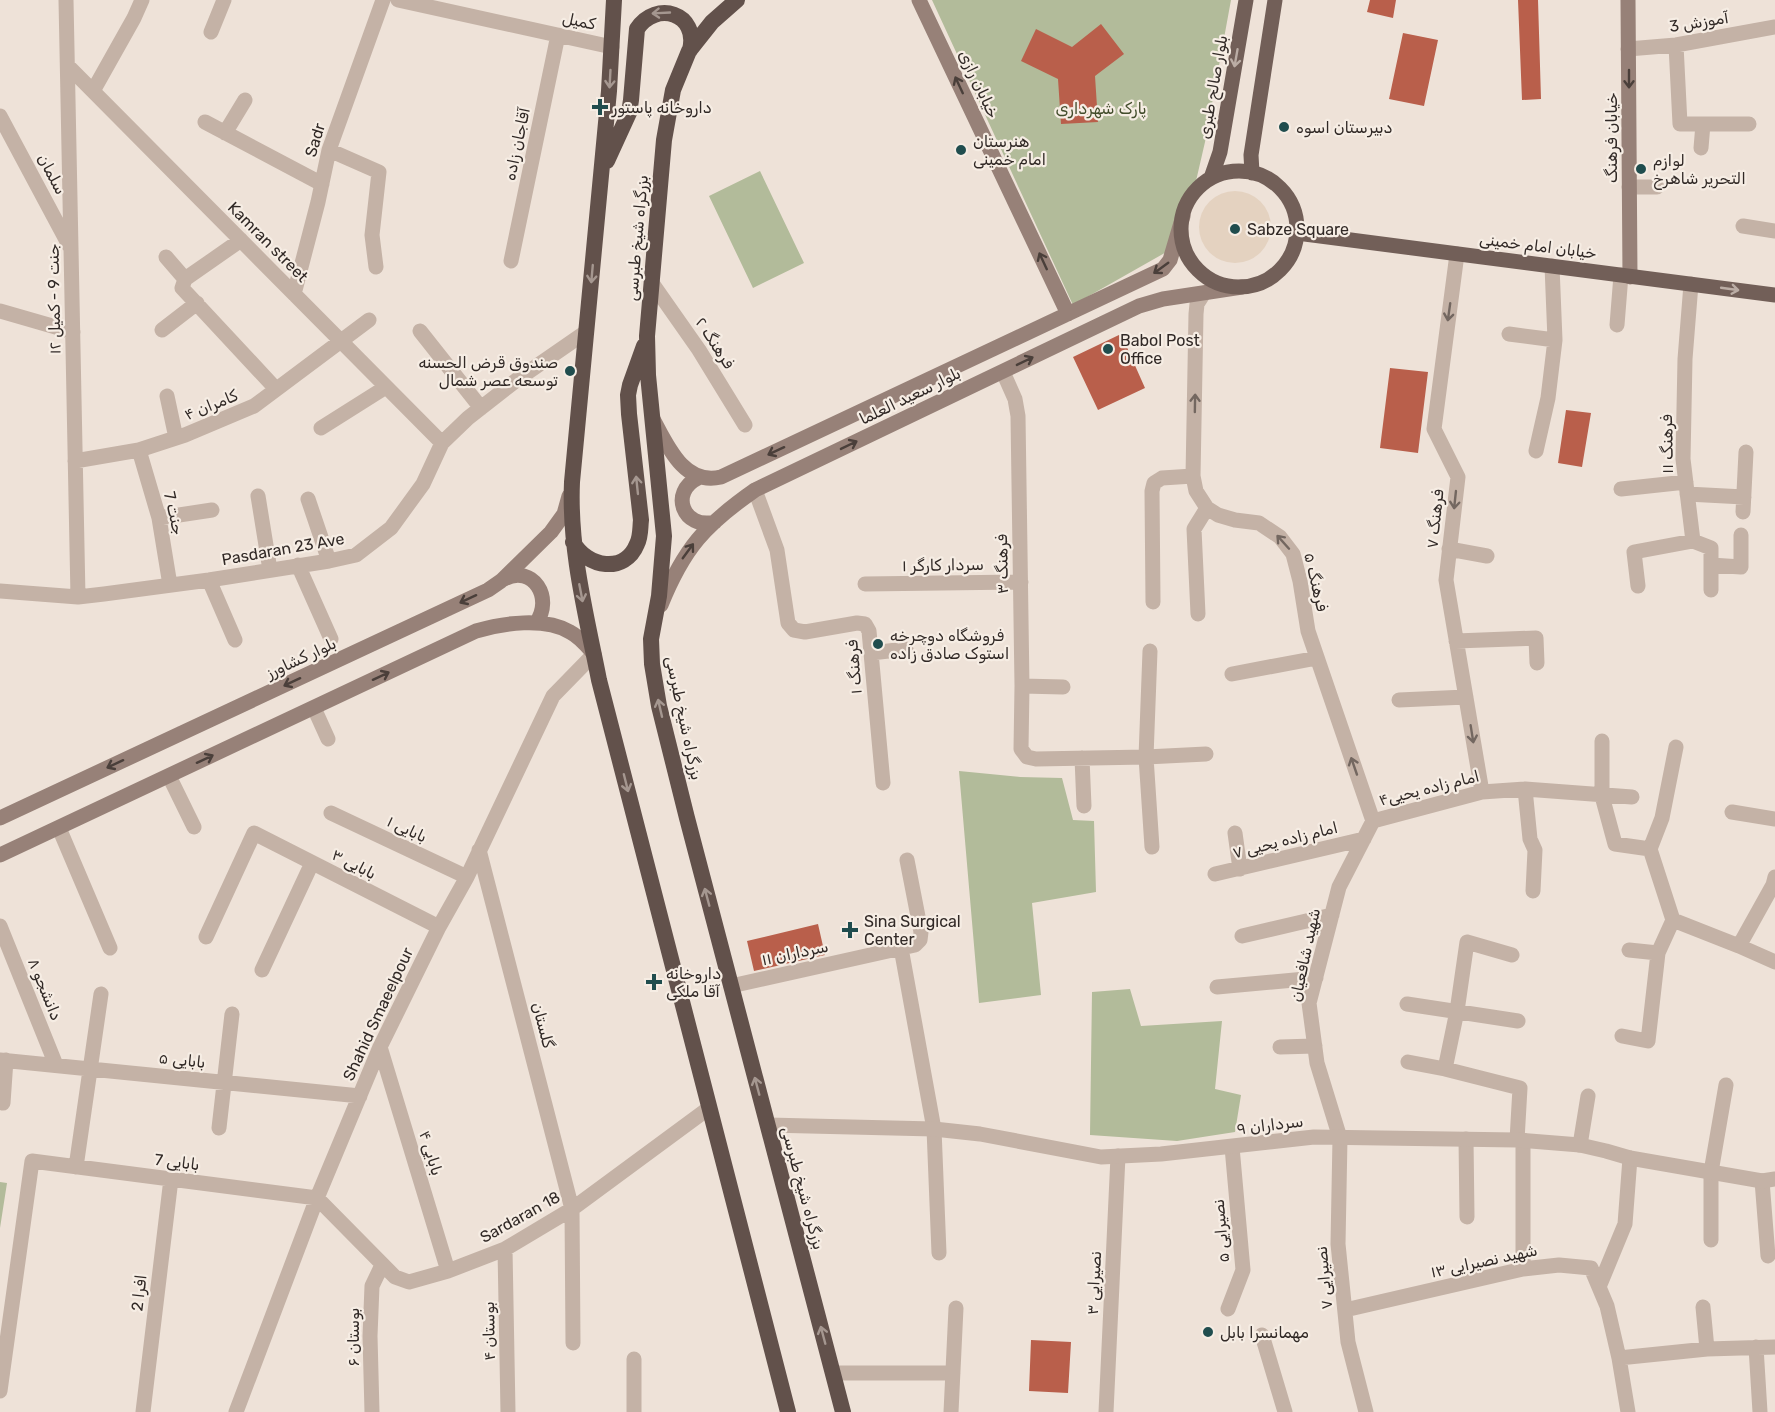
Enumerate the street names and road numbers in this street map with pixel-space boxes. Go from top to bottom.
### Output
street label: کمیل [561,8,598,34]
street label: آموزش 3 [1668,8,1731,37]
street label: بلوار صالح طبری [1195,34,1233,141]
street label: خیابان رازی [954,47,1003,121]
street label: خیابان فرهنگ [1602,93,1622,183]
street label: آقاجان زاده [500,105,535,182]
street label: Sadr [301,121,329,159]
street label: سلمان [33,151,71,197]
street label: بزرگراه شیخ طبرسی [622,174,654,302]
street label: Kamran street [224,198,312,286]
street label: خیابان امام خمینی [1478,229,1598,264]
street label: جنت 9 - کمیل ۱۲ [44,243,64,355]
street label: فرهنگ ۲ [691,314,739,373]
street label: بلوار سعید العلما [856,363,964,430]
street label: کامران ۴ [182,385,241,425]
street label: فرهنگ ۱۱ [1657,414,1678,474]
street label: فرهنگ ۷ [1422,488,1449,550]
street label: جنت 7 [160,490,188,536]
street label: Pasdaran 23 Ave [220,529,346,569]
street label: فرهنگ ۳ [992,533,1013,594]
street label: فرهنگ ۵ [1299,551,1332,614]
street label: سردار کارگر ۱ [902,555,984,576]
street label: بلوار کشاورز [262,634,339,684]
street label: فرهنگ ۱ [842,638,867,695]
street label: بزرگراه شیخ طبرسی [660,654,706,782]
street label: امام زاده یحیی۴ [1377,766,1481,811]
street label: بابایی ۱ [384,812,430,846]
street label: امام زاده یحیی ۷ [1230,818,1340,863]
street label: بابایی ۳ [329,845,379,883]
street label: شهید شافعیان [1286,906,1325,1004]
street label: سرداران ۱۱ [760,937,830,970]
street label: Shahid Smaeelpour [339,944,417,1084]
street label: دانشجو ۸ [23,955,66,1023]
street label: گلستان [528,1000,558,1051]
street label: بابایی ۵ [158,1048,206,1072]
street label: سرداران ۹ [1236,1111,1305,1140]
street label: بزرگراه شیخ طبرسی [776,1124,829,1252]
street label: بابایی ۴ [415,1128,447,1178]
street label: بابایی 7 [153,1150,201,1174]
street label: Sardaran 18 [477,1187,563,1247]
street label: نصیرایی ۵ [1209,1198,1234,1264]
street label: شهید نصیرایی ۱۳ [1429,1240,1539,1283]
street label: نصیرایی ۷ [1312,1245,1337,1311]
street label: نصیرایی ۳ [1083,1251,1106,1316]
street label: افرا 2 [127,1274,152,1312]
street label: بوستان ۴ [479,1301,500,1361]
street label: بوستان ۶ [344,1308,364,1366]

